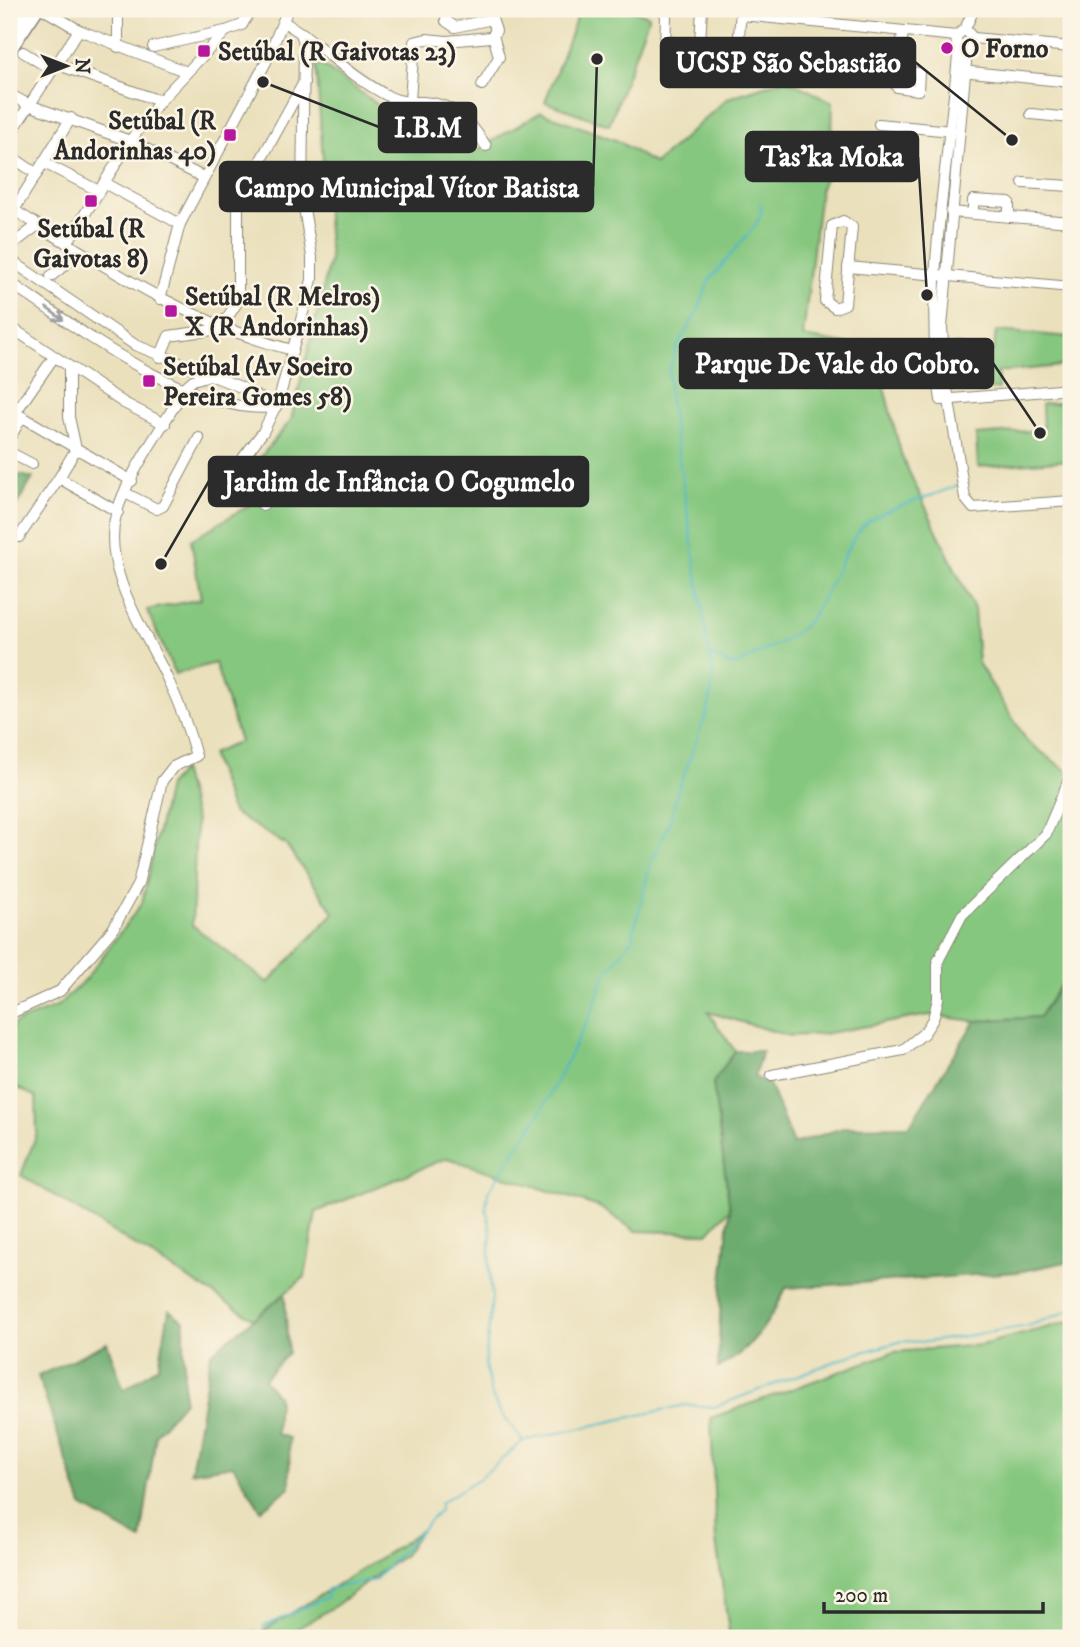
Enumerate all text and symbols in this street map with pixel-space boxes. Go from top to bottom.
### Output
north arrow [32,32,102,102]
place label: O Forno [961,33,1049,66]
place label: Setúbal (R Gaivotas 23) [218,36,456,69]
callout: UCSP São Sebastião [661,38,915,87]
marker: O Forno [939,40,955,56]
marker: Setúbal (R Gaivotas 23) [196,43,212,59]
text: UCSP São Sebastião [675,46,901,81]
text: N [70,58,93,74]
callout: I.B.M [379,103,476,152]
place label: Setúbal (R Andorinhas 40) [53,105,217,168]
text: I.B.M [394,111,462,146]
marker: Setúbal (R Andorinhas 40) [222,127,238,143]
callout: Tas'ka Moka [746,132,918,181]
text: Tas'ka Moka [759,140,905,175]
callout: Campo Municipal Vítor Batista [220,162,593,211]
text: Campo Municipal Vítor Batista [235,171,580,206]
marker: Setúbal (R Gaivotas 8) [83,193,99,209]
place label: Setúbal (R Gaivotas 8) [33,213,149,276]
place label: Setúbal (R Melros) X (R Andorinhas) [185,281,380,344]
marker: Setúbal (R Melros) X (R Andorinhas) [163,303,179,319]
one-way arrow [45,307,64,321]
callout: Parque De Vale do Cobro. [680,339,993,388]
text: Parque De Vale do Cobro. [694,347,980,383]
place label: Setúbal (Av Soeiro Pereira Gomes 58) [163,351,353,414]
marker: Setúbal (Av Soeiro Pereira Gomes 58) [141,373,157,389]
callout: Jardim de Infância O Cogumelo [209,457,588,506]
text: Jardim de Infância O Cogumelo [221,465,575,500]
scale bar [824,1570,1043,1614]
text: 200 m [835,1583,888,1609]

